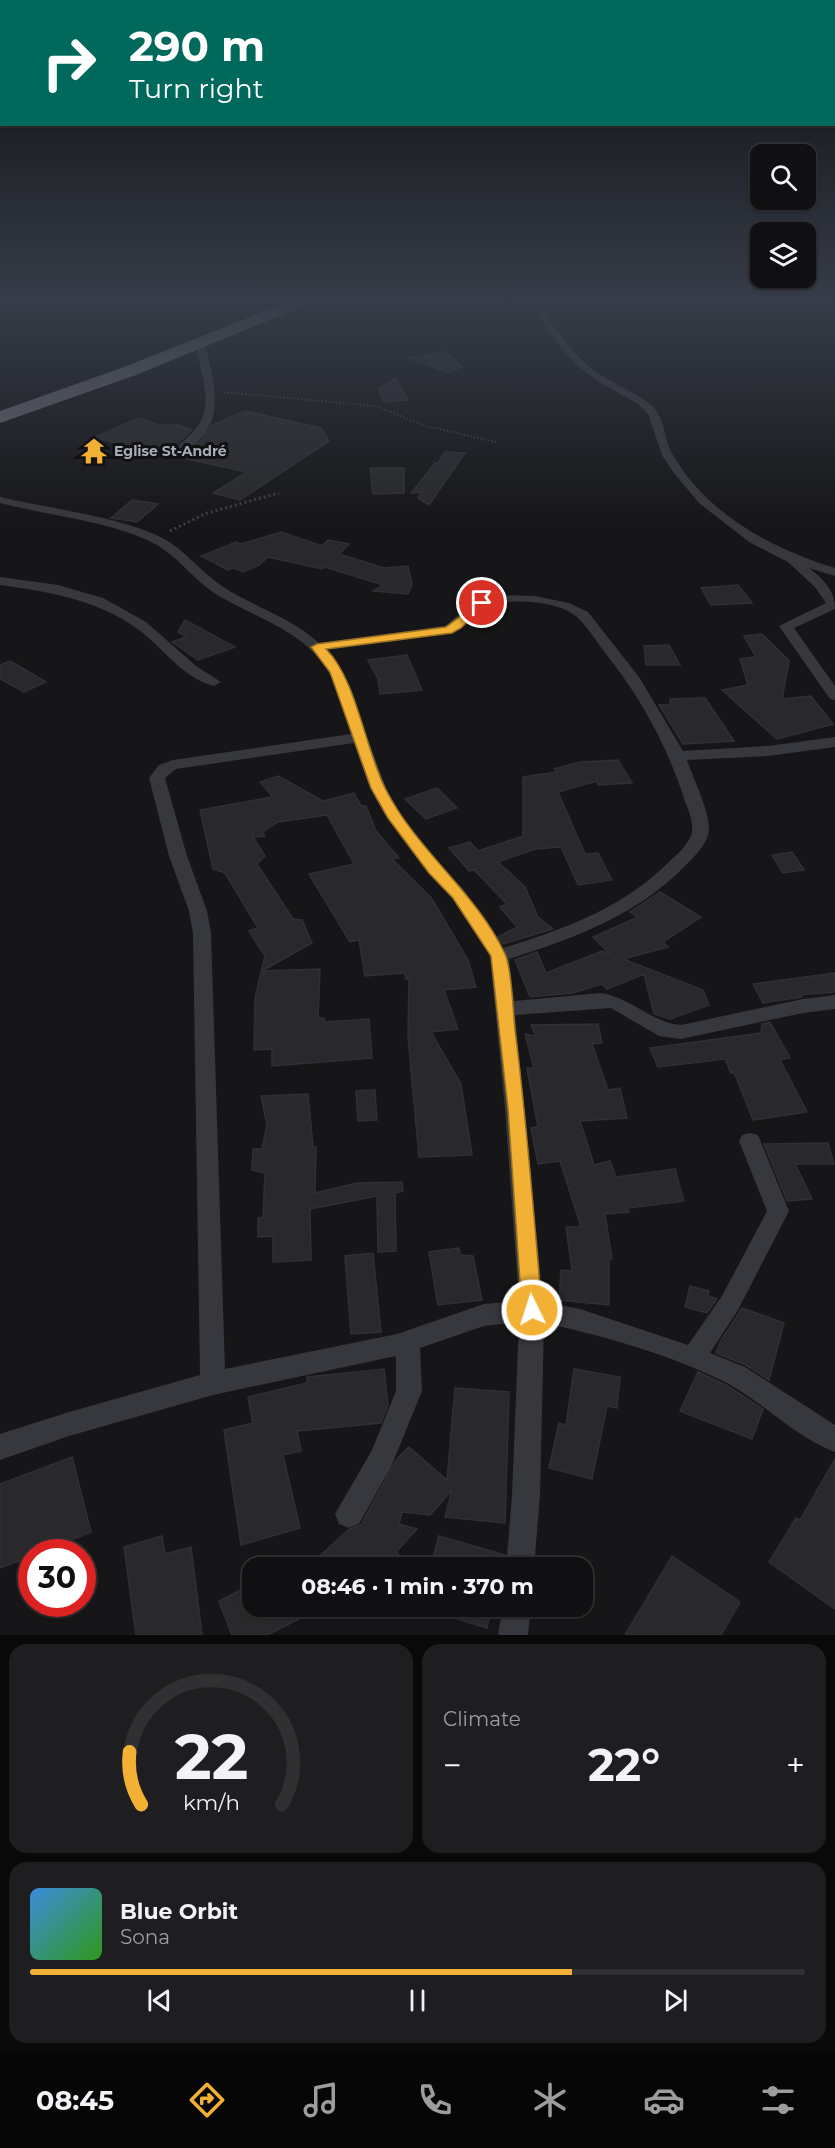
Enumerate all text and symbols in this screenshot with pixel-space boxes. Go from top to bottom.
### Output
text: 290 m [129,20,265,72]
icon: right [30,24,108,102]
text: Turn right [129,72,264,105]
map controls [750,144,816,288]
button: search [750,144,816,210]
button: layers [750,222,816,288]
temple icon: Eglise St-André [79,436,109,466]
place label: Eglise St-André [114,442,227,460]
pin [456,577,507,628]
icon: arrive [465,586,498,619]
position arrow [500,1278,564,1342]
speed limit sign: 30 [18,1539,96,1617]
text: 08:46 · 1 min · 370 m [301,1573,534,1600]
text: Climate [443,1707,521,1731]
text: 22 [174,1719,248,1795]
text: 22° [588,1737,660,1792]
text: − [443,1745,462,1785]
text: + [786,1745,805,1785]
text: km/h [182,1790,240,1816]
text: Blue Orbit [120,1898,238,1925]
text: Sona [120,1925,170,1949]
icon: previous [143,1984,176,2017]
icon: pause [401,1984,434,2017]
icon: next [659,1984,692,2017]
icon: directions [186,2079,228,2121]
icon: music [300,2079,342,2121]
icon: phone [414,2079,456,2121]
icon: climate [529,2079,571,2121]
icon: car [643,2079,685,2121]
icon: filters [757,2079,799,2121]
text: 08:45 [36,2084,114,2117]

